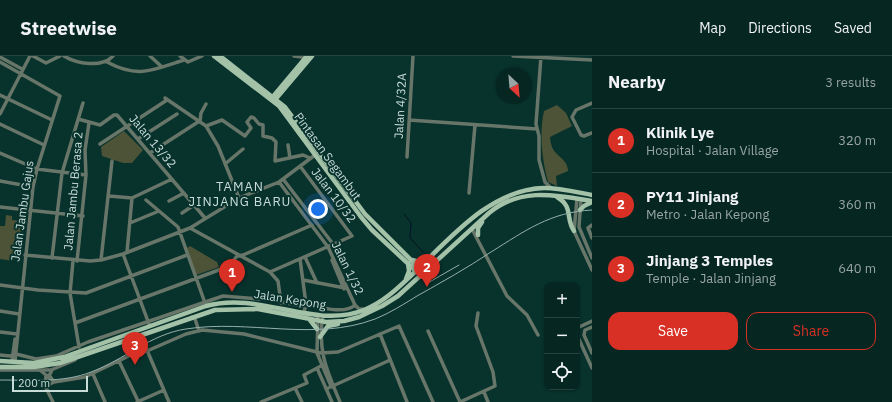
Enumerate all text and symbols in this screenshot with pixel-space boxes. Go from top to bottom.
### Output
text: Streetwise [20,16,117,40]
text: Map [699,19,726,37]
text: Directions [748,19,812,37]
text: Saved [834,19,872,37]
north arrow [496,68,532,104]
text: Nearby [608,71,666,93]
street label: Jalan 4/32A [391,72,409,139]
text: 3 results [825,74,876,91]
street label: Pintasan Segambut [291,109,365,203]
street label: Jalan 13/32 [126,111,180,171]
text: Klinik Lye [646,123,714,142]
street label: Jalan Jambu Berasa 2 [60,131,86,251]
text: 1 [617,132,625,149]
text: 320 m [838,132,876,149]
text: Hospital · Jalan Village [646,142,779,159]
street label: Jalan Jambu Gajus [7,159,37,262]
street label: Jalan 10/32 [308,164,360,226]
district label: TAMAN JINJANG BARU [189,178,291,210]
text: PY11 Jinjang [646,187,738,206]
text: 2 [617,196,625,213]
text: 360 m [838,196,876,213]
your location [308,199,328,219]
text: Metro · Jalan Kepong [646,206,769,223]
street label: Jalan 1/32 [329,239,367,297]
text: Jinjang 3 Temples [646,251,773,270]
pin: 2 [414,254,440,287]
pin: 1 [219,259,245,292]
text: 3 [617,260,625,277]
text: 640 m [838,260,876,277]
text: Temple · Jalan Jinjang [646,270,776,287]
map controls [544,282,580,390]
button: + [544,282,580,318]
street label: Jalan Kepong [253,286,328,312]
button: Save [608,312,738,350]
button: Share [746,312,876,350]
button: − [544,318,580,354]
pin: 3 [122,332,148,365]
button: locate [544,354,580,390]
scale bar [12,374,88,393]
text: 200 m [18,376,50,390]

